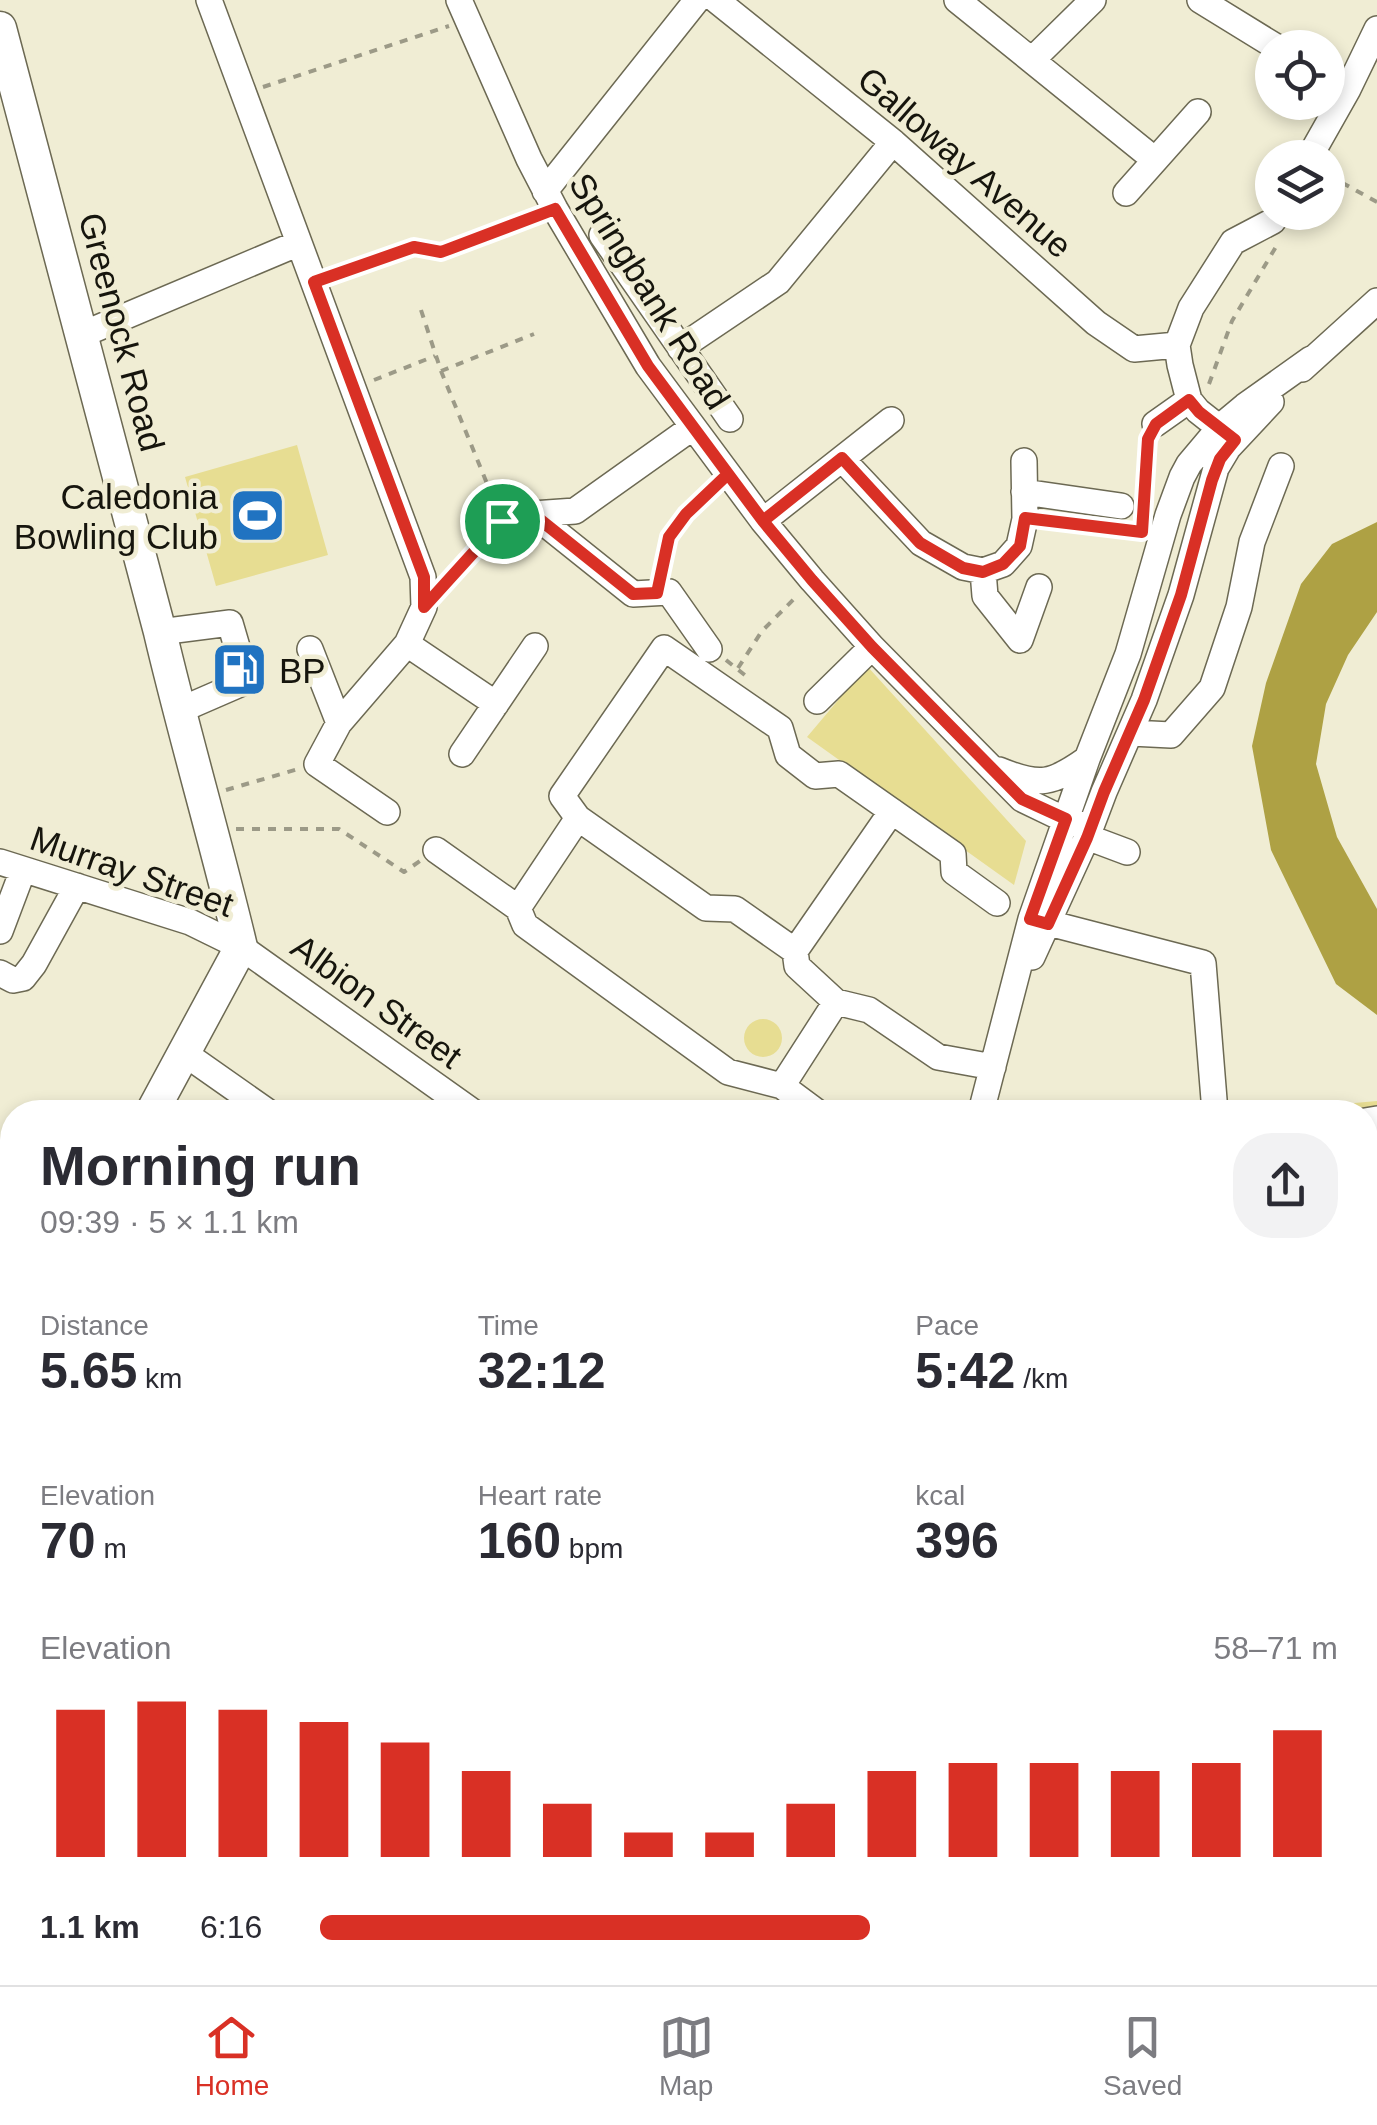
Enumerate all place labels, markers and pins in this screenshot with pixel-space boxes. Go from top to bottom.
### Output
place label: Caledonia Bowling Club [14,477,219,556]
pin [460,479,545,564]
sports icon: Caledonia Bowling Club [227,486,287,546]
fuel station icon: BP [210,640,270,700]
place label: BP [279,651,326,690]

